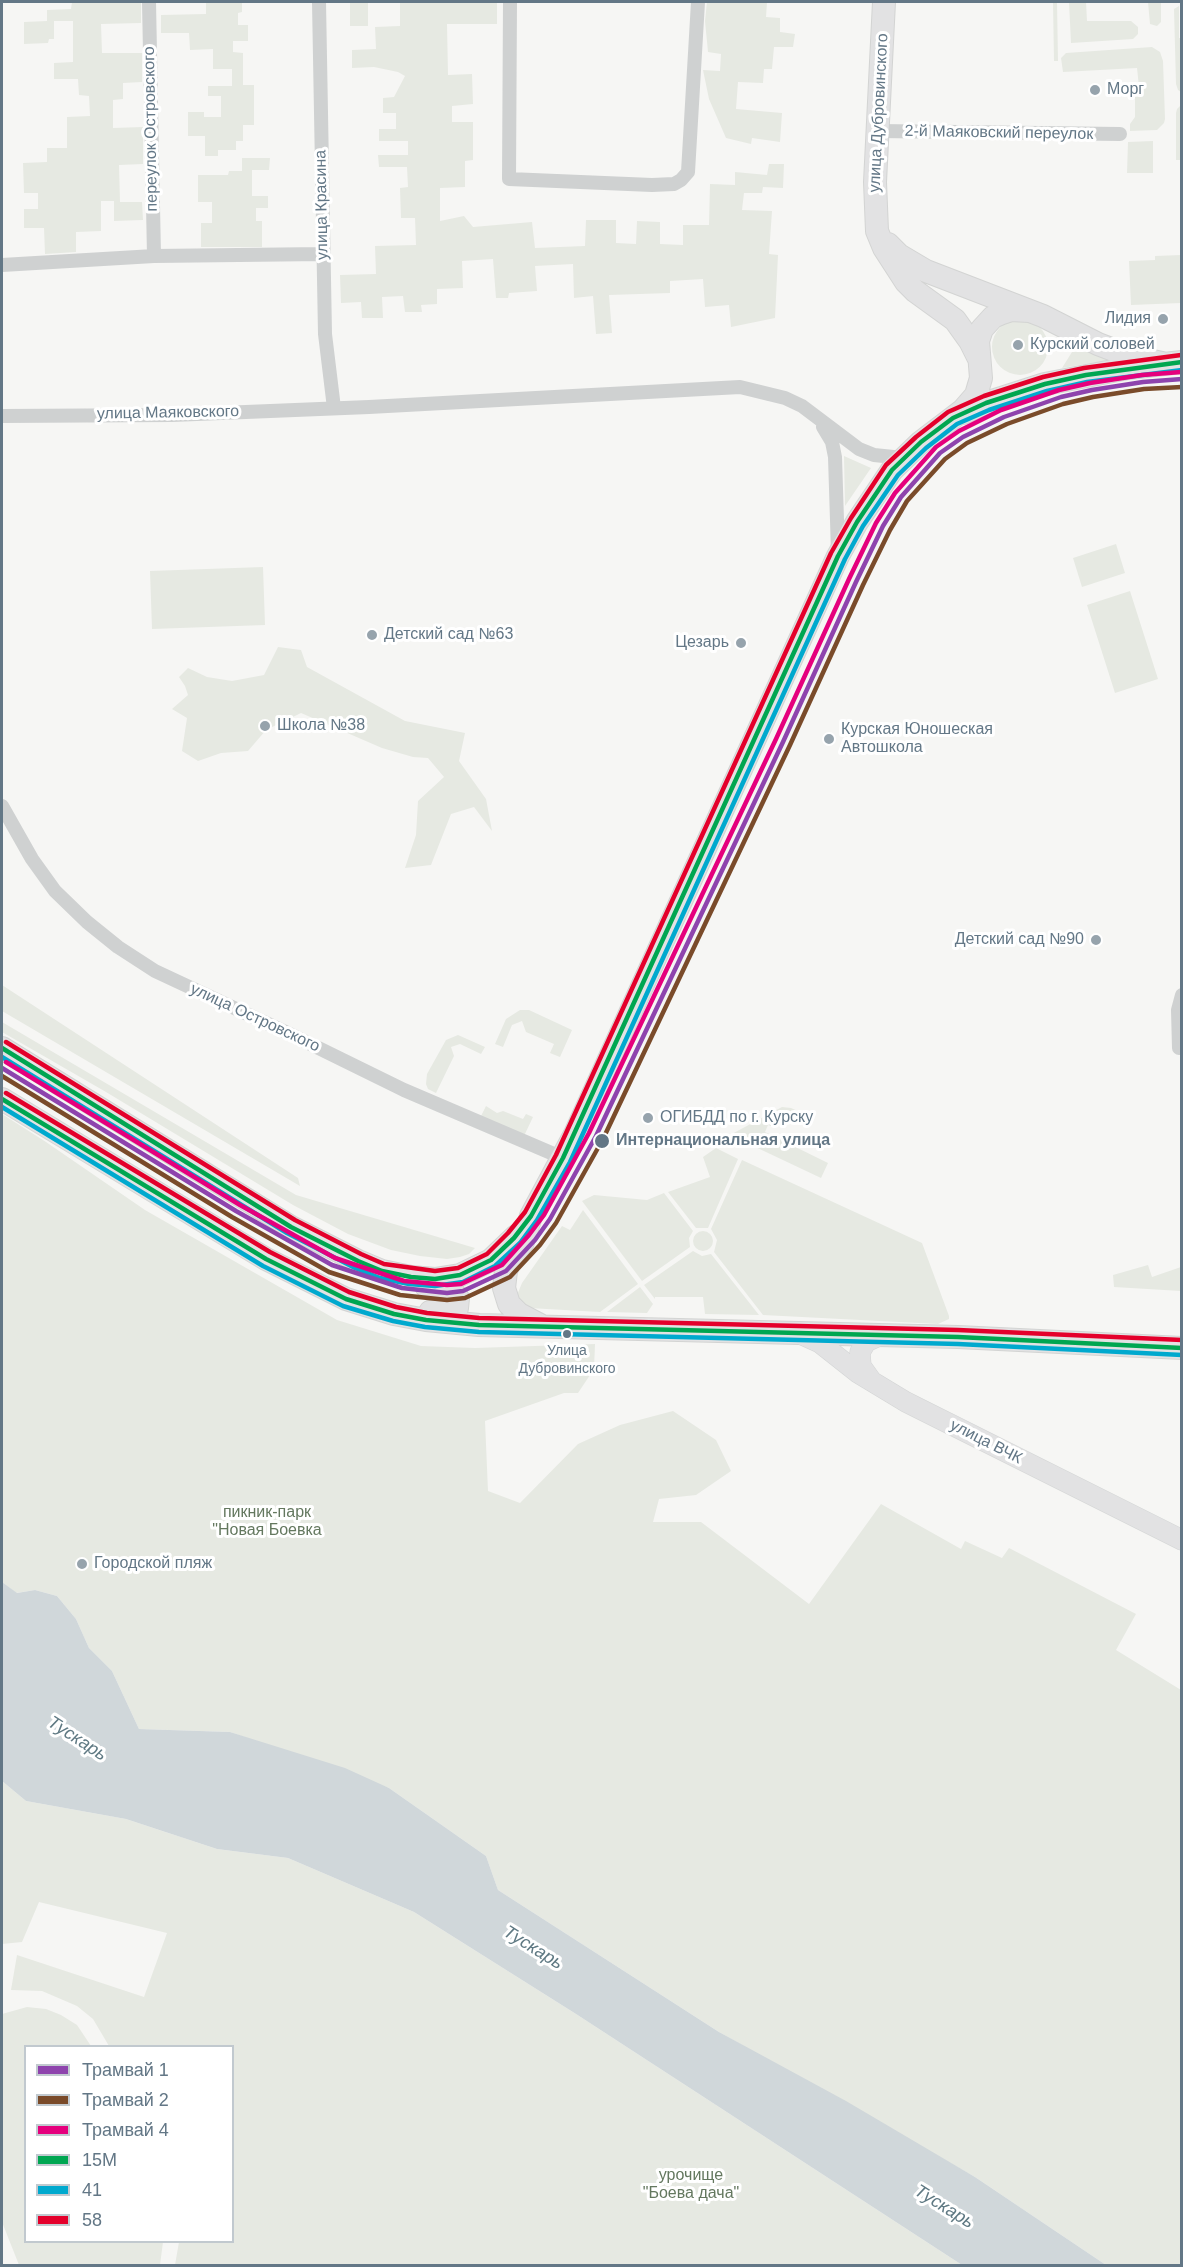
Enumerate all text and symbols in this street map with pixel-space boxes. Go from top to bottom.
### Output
street label: улица Дубровинского [865,33,893,193]
street label: переулок Островского [140,46,162,212]
place label: Морг [1107,80,1144,100]
marker: Морг [1088,83,1102,97]
street label: 2-й Маяковский переулок [905,122,1093,144]
street label: улица Красина [311,150,333,260]
place label: Лидия [1105,309,1151,329]
marker: Лидия [1156,312,1170,326]
place label: Курский соловей [1030,335,1155,355]
marker: Курский соловей [1011,338,1025,352]
street label: улица Маяковского [97,402,239,424]
place label: Детский сад №63 [384,625,513,645]
marker: Детский сад №63 [365,628,379,642]
place label: Цезарь [675,633,729,653]
marker: Цезарь [734,636,748,650]
place label: Школа №38 [277,716,365,736]
marker: Школа №38 [258,719,272,733]
place label: Курская Юношеская Автошкола [841,720,993,758]
marker: Курская Юношеская Автошкола [822,732,836,746]
place label: Детский сад №90 [955,930,1084,950]
marker: Детский сад №90 [1089,933,1103,947]
street label: улица Островского [187,980,323,1056]
place label: ОГИБДД по г. Курску [660,1108,813,1128]
marker: ОГИБДД по г. Курску [641,1111,655,1125]
place label: Интернациональная улица [616,1131,830,1151]
marker: Интернациональная улица [593,1132,611,1150]
marker: Улица Дубровинского [561,1328,573,1340]
place label: Улица Дубровинского [518,1343,616,1376]
street label: улица ВЧК [947,1416,1025,1468]
park label: пикник-парк "Новая Боевка [212,1503,322,1541]
place label: Городской пляж [94,1554,212,1574]
marker: Городской пляж [75,1557,89,1571]
water label: Тускарь [43,1712,111,1766]
water label: Тускарь [499,1921,567,1975]
legend [24,2045,234,2243]
text: Трамвай 1 [82,2060,169,2080]
text: Трамвай 2 [82,2090,169,2110]
text: Трамвай 4 [82,2120,169,2140]
text: 15М [82,2150,117,2170]
park label: урочище "Боева дача" [643,2166,739,2204]
text: 41 [82,2180,102,2200]
water label: Тускарь [910,2180,978,2234]
text: 58 [82,2210,102,2230]

